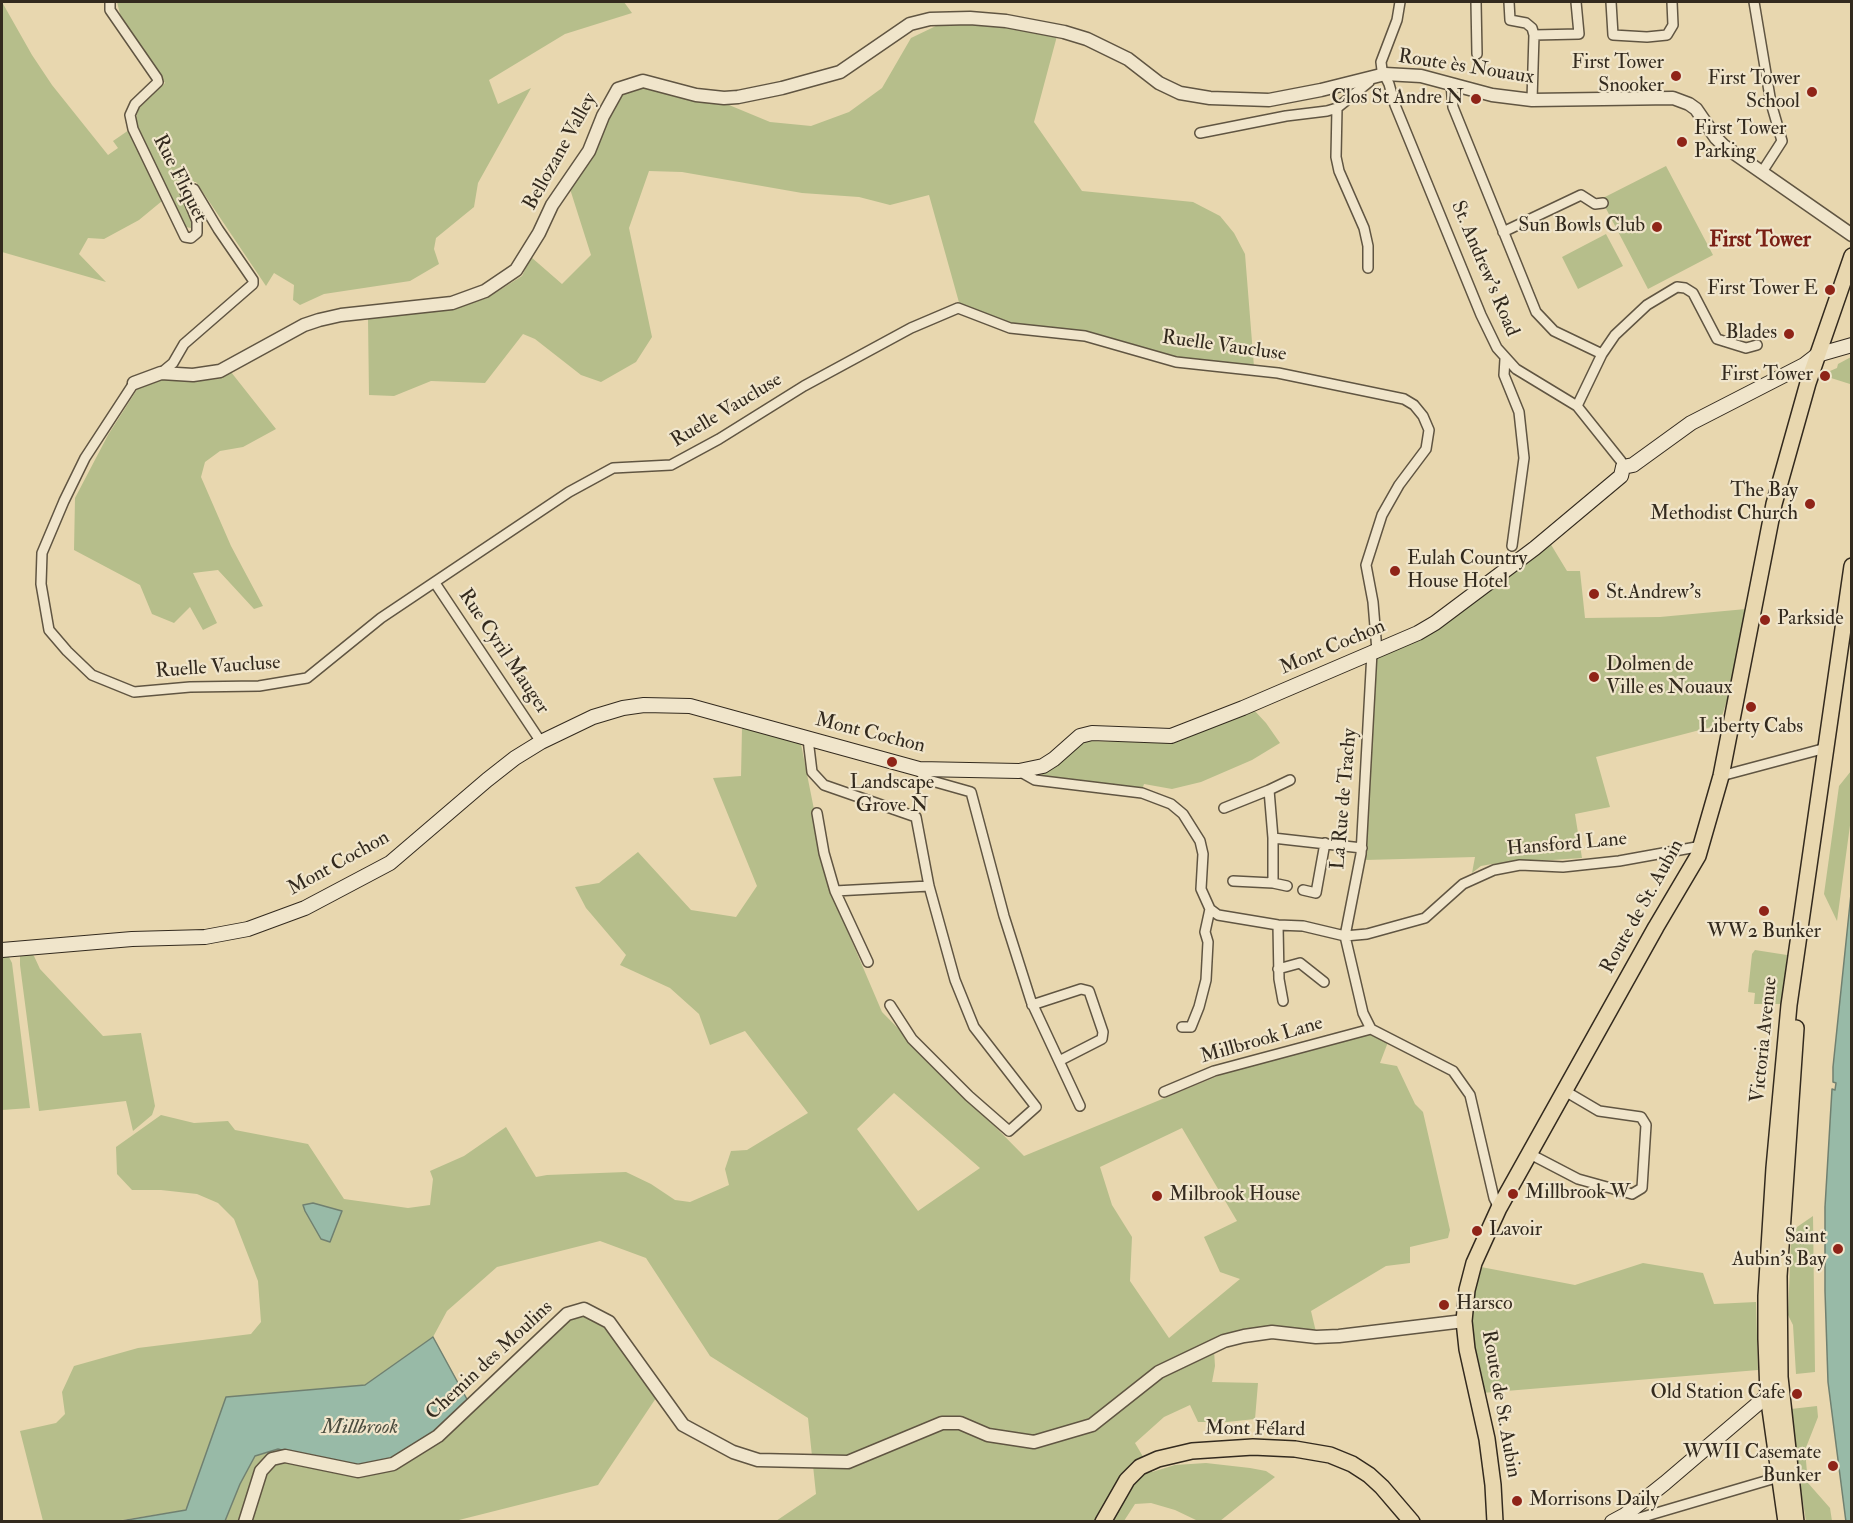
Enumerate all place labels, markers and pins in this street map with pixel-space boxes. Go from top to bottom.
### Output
place label: First Tower Snooker [1571,52,1664,99]
place label: First Tower School [1708,68,1800,115]
marker: First Tower Snooker [1669,69,1683,83]
marker: First Tower School [1805,85,1819,99]
place label: Clos St Andre N [1331,87,1464,111]
marker: Clos St Andre N [1469,92,1483,106]
place label: First Tower Parking [1694,118,1786,165]
marker: First Tower Parking [1675,135,1689,149]
place label: Sun Bowls Club [1518,215,1645,239]
marker: Sun Bowls Club [1650,220,1664,234]
place label: First Tower E [1707,278,1818,302]
marker: First Tower E [1823,283,1837,297]
place label: Blades [1726,322,1777,346]
marker: Blades [1782,327,1796,341]
place label: First Tower [1720,364,1813,388]
marker: First Tower [1818,369,1832,383]
place label: The Bay Methodist Church [1650,480,1798,527]
marker: The Bay Methodist Church [1803,497,1817,511]
place label: Eulah Country House Hotel [1407,548,1527,595]
marker: Eulah Country House Hotel [1388,564,1402,578]
place label: St.Andrew's [1606,582,1701,606]
marker: St.Andrew's [1587,587,1601,601]
place label: Parkside [1777,608,1844,632]
marker: Parkside [1758,613,1772,627]
place label: Dolmen de Ville es Nouaux [1606,654,1732,701]
marker: Dolmen de Ville es Nouaux [1587,670,1601,684]
marker: Liberty Cabs [1744,700,1758,714]
place label: Liberty Cabs [1699,716,1803,740]
marker: Landscape Grove N [885,755,899,769]
place label: Landscape Grove N [850,772,934,819]
marker: WW2 Bunker [1757,904,1771,918]
place label: WW2 Bunker [1707,921,1821,945]
place label: Millbrook W [1525,1182,1630,1206]
place label: Milbrook House [1169,1184,1300,1208]
marker: Millbrook W [1506,1187,1520,1201]
marker: Milbrook House [1150,1189,1164,1203]
place label: Lavoir [1489,1219,1542,1243]
marker: Lavoir [1470,1224,1484,1238]
place label: Saint Aubin's Bay [1732,1226,1826,1273]
marker: Saint Aubin's Bay [1831,1242,1845,1256]
place label: Harsco [1456,1293,1513,1317]
marker: Harsco [1437,1298,1451,1312]
place label: Old Station Cafe [1651,1382,1785,1406]
marker: Old Station Cafe [1790,1387,1804,1401]
place label: WWII Casemate Bunker [1683,1442,1821,1489]
marker: WWII Casemate Bunker [1826,1459,1840,1473]
place label: Morrisons Daily [1529,1489,1659,1513]
marker: Morrisons Daily [1510,1494,1524,1508]

